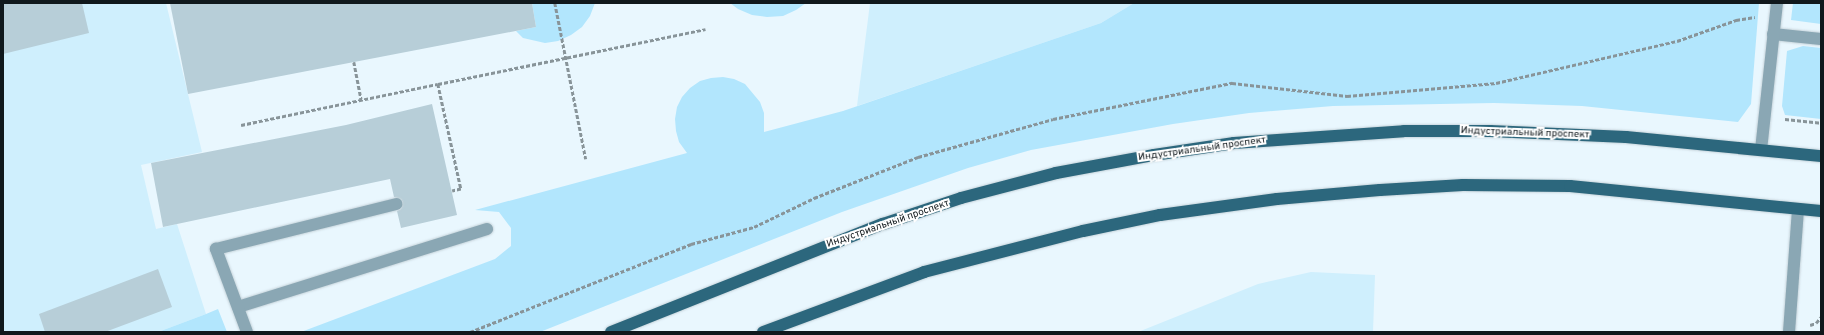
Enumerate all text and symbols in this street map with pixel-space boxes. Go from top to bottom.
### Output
street label: Индустриальный проспект [1460,125,1590,141]
street label: Индустриальный проспект [1137,134,1267,164]
street label: Индустриальный проспект [825,197,951,251]

